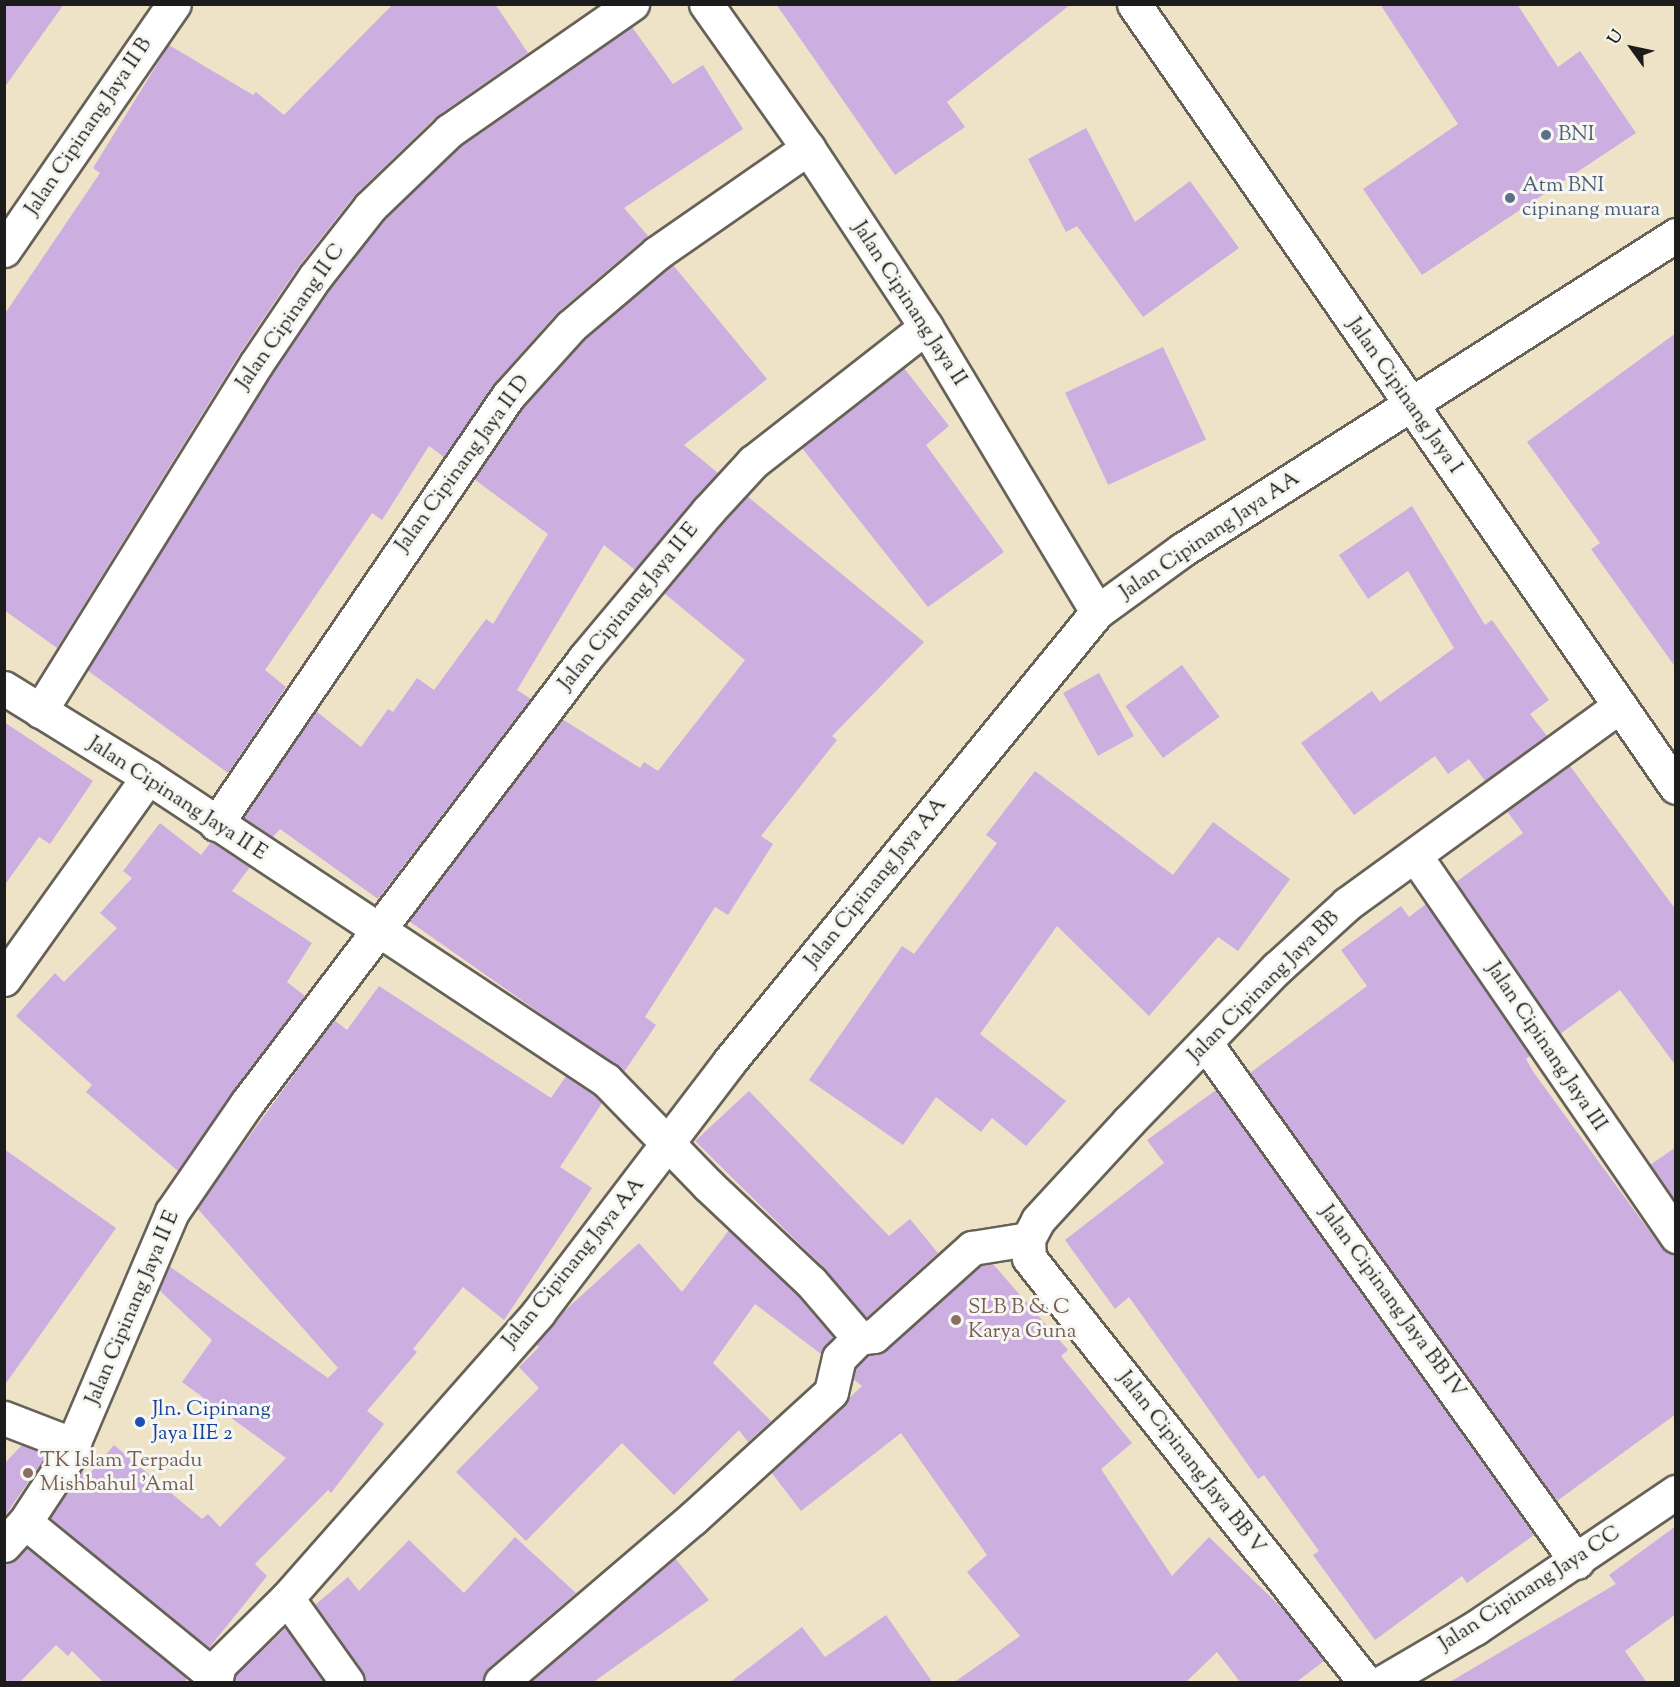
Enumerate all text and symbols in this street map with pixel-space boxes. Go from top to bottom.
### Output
north arrow [1602,18,1662,78]
text: U [1603,26,1630,50]
street label: Jalan Cipinang Jaya II B [20,33,158,221]
place label: BNI [1558,122,1595,148]
marker: BNI [1539,128,1553,142]
place label: Atm BNI cipinang muara [1522,173,1660,223]
marker: Atm BNI cipinang muara [1503,191,1517,205]
street label: Jalan Cipinang Jaya II [846,217,972,391]
street label: Jalan Cipinang II C [231,239,351,395]
street label: Jalan Cipinang Jaya I [1341,313,1467,479]
street label: Jalan Cipinang Jaya II D [390,371,536,557]
street label: Jalan Cipinang Jaya AA [1115,466,1305,606]
street label: Jalan Cipinang Jaya II E [554,518,704,696]
street label: Jalan Cipinang Jaya II E [83,732,271,866]
street label: Jalan Cipinang Jaya AA [800,793,952,973]
street label: Jalan Cipinang Jaya BB [1183,906,1345,1068]
street label: Jalan Cipinang Jaya III [1480,958,1612,1136]
street label: Jalan Cipinang Jaya AA [498,1173,650,1353]
street label: Jalan Cipinang Jaya BB IV [1314,1201,1470,1403]
street label: Jalan Cipinang Jaya II E [81,1207,185,1409]
place label: SLB B & C Karya Guna [968,1295,1076,1345]
marker: SLB B & C Karya Guna [949,1313,963,1327]
street label: Jalan Cipinang Jaya BB V [1112,1366,1270,1560]
place label: Jln. Cipinang Jaya IIE 2 [152,1397,271,1447]
marker: Jln. Cipinang Jaya IIE 2 [133,1415,147,1429]
place label: TK Islam Terpadu Mishbahul 'Amal [40,1448,202,1498]
marker: TK Islam Terpadu Mishbahul 'Amal [21,1466,35,1480]
street label: Jalan Cipinang Jaya CC [1435,1521,1625,1657]

